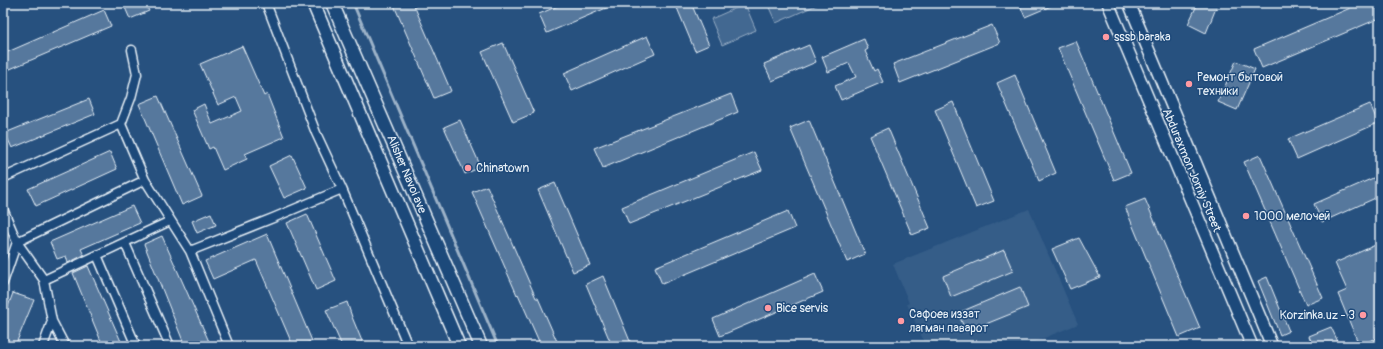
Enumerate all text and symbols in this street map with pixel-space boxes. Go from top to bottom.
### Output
place label: sssb baraka [1114,30,1171,45]
marker: sssb baraka [1101,32,1111,42]
place label: Ремонт бытовой техники [1197,70,1283,99]
marker: Ремонт бытовой техники [1184,79,1194,89]
street label: Abduraxmon Jomiy Street [1159,106,1224,234]
street label: Alisher Navoi ave [383,133,430,216]
place label: Chinatown [476,161,529,176]
marker: Chinatown [463,163,473,173]
place label: 1000 мелочей [1254,209,1330,224]
marker: 1000 мелочей [1241,211,1251,221]
place label: Bice servis [776,301,829,316]
marker: Bice servis [763,303,773,313]
place label: Сафоев иззат лагман паварот [909,307,988,336]
place label: Korzinka.uz - 3 [1279,308,1355,323]
marker: Korzinka.uz - 3 [1358,310,1368,320]
marker: Сафоев иззат лагман паварот [896,316,906,326]

